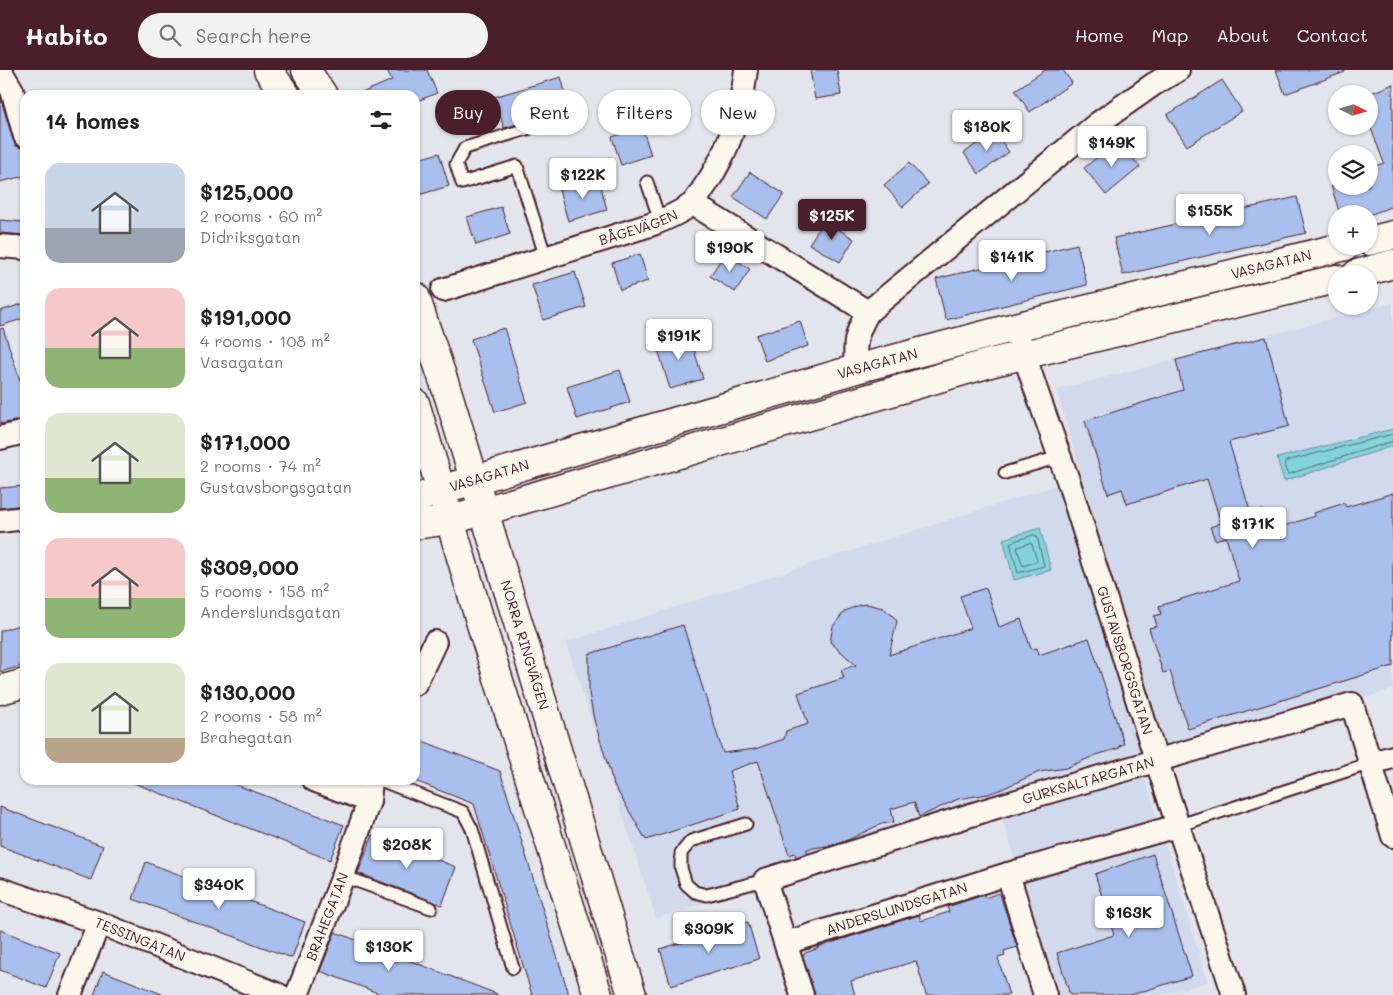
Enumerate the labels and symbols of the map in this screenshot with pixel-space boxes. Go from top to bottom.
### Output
north arrow [1328,85,1378,135]
pin: $180K [952,109,1022,152]
pin: $149K [1077,126,1147,168]
pin: $122K [548,158,618,200]
pin: $155K [1175,194,1245,236]
pin: $125K [797,198,867,241]
street label: BÅGEVÄGEN [596,205,681,249]
pin: $190K [695,230,765,273]
pin: $141K [977,240,1047,282]
street label: VASAGATAN [1229,245,1313,283]
pin: $191K [644,318,714,361]
street label: VASAGATAN [835,343,919,383]
street label: VASAGATAN [447,455,531,496]
pin: $171K [1218,506,1288,549]
street label: NORRA RINGVÄGEN [497,578,554,712]
street label: GUSTAVSBORGSGATAN [1093,583,1158,737]
street label: GURKSALTARGATAN [1020,752,1156,808]
pin: $208K [372,828,442,870]
pin: $340K [184,868,254,910]
street label: BRAHEGATAN [301,870,353,963]
street label: ANDERSLUNDSGATAN [824,877,970,939]
pin: $163K [1094,896,1164,938]
street label: TESSINGATAN [92,912,188,966]
pin: $309K [674,912,744,954]
pin: $130K [354,930,424,972]

